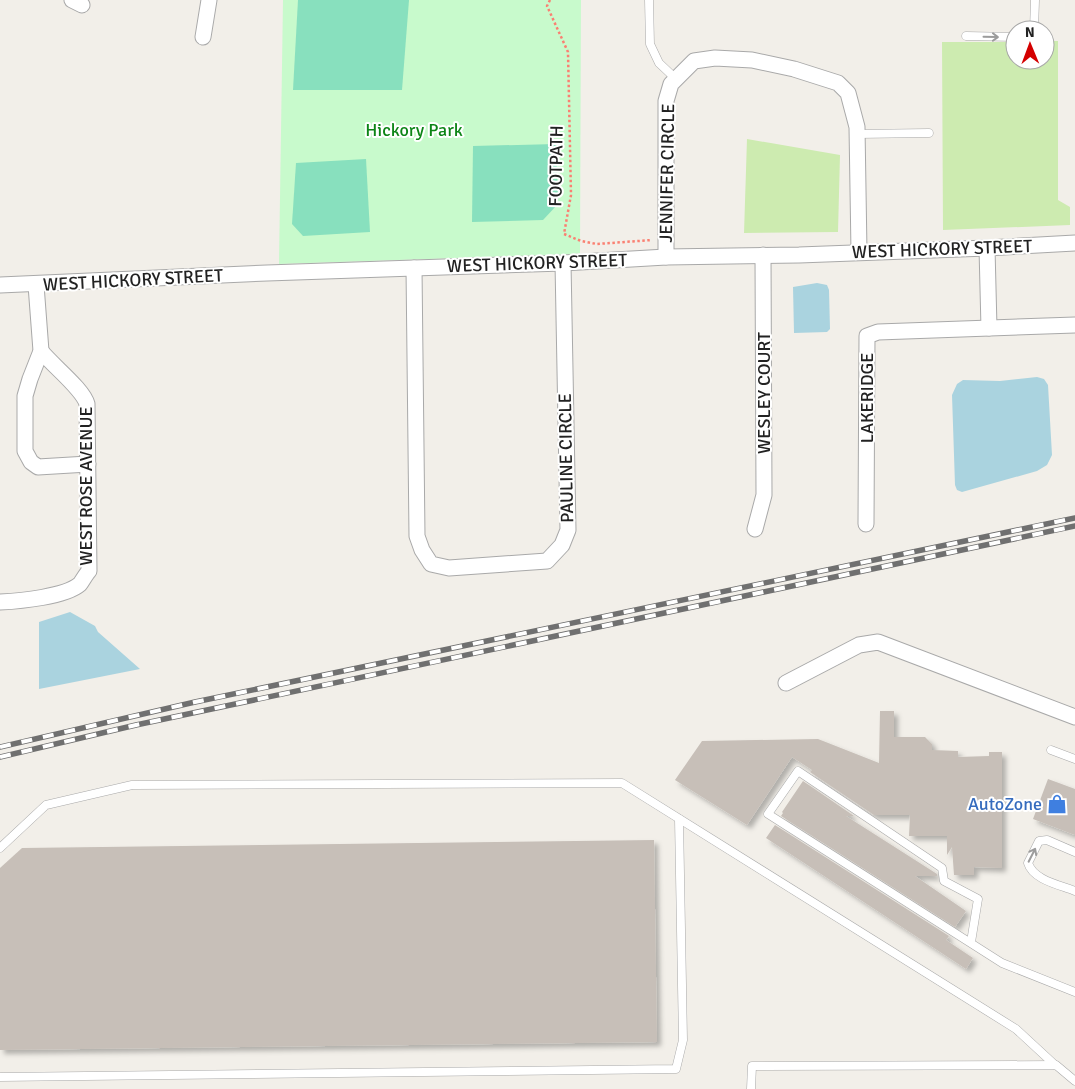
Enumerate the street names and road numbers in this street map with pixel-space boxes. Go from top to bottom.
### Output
street label: JENNIFER CIRCLE [655,103,679,243]
street label: FOOTPATH [544,125,568,207]
street label: WEST HICKORY STREET [851,235,1033,263]
street label: WEST HICKORY STREET [446,249,628,277]
street label: WEST HICKORY STREET [42,264,224,296]
street label: WESLEY COURT [753,332,775,454]
street label: LAKERIDGE [856,353,878,443]
street label: PAULINE CIRCLE [554,393,578,523]
street label: WEST ROSE AVENUE [75,406,97,566]

